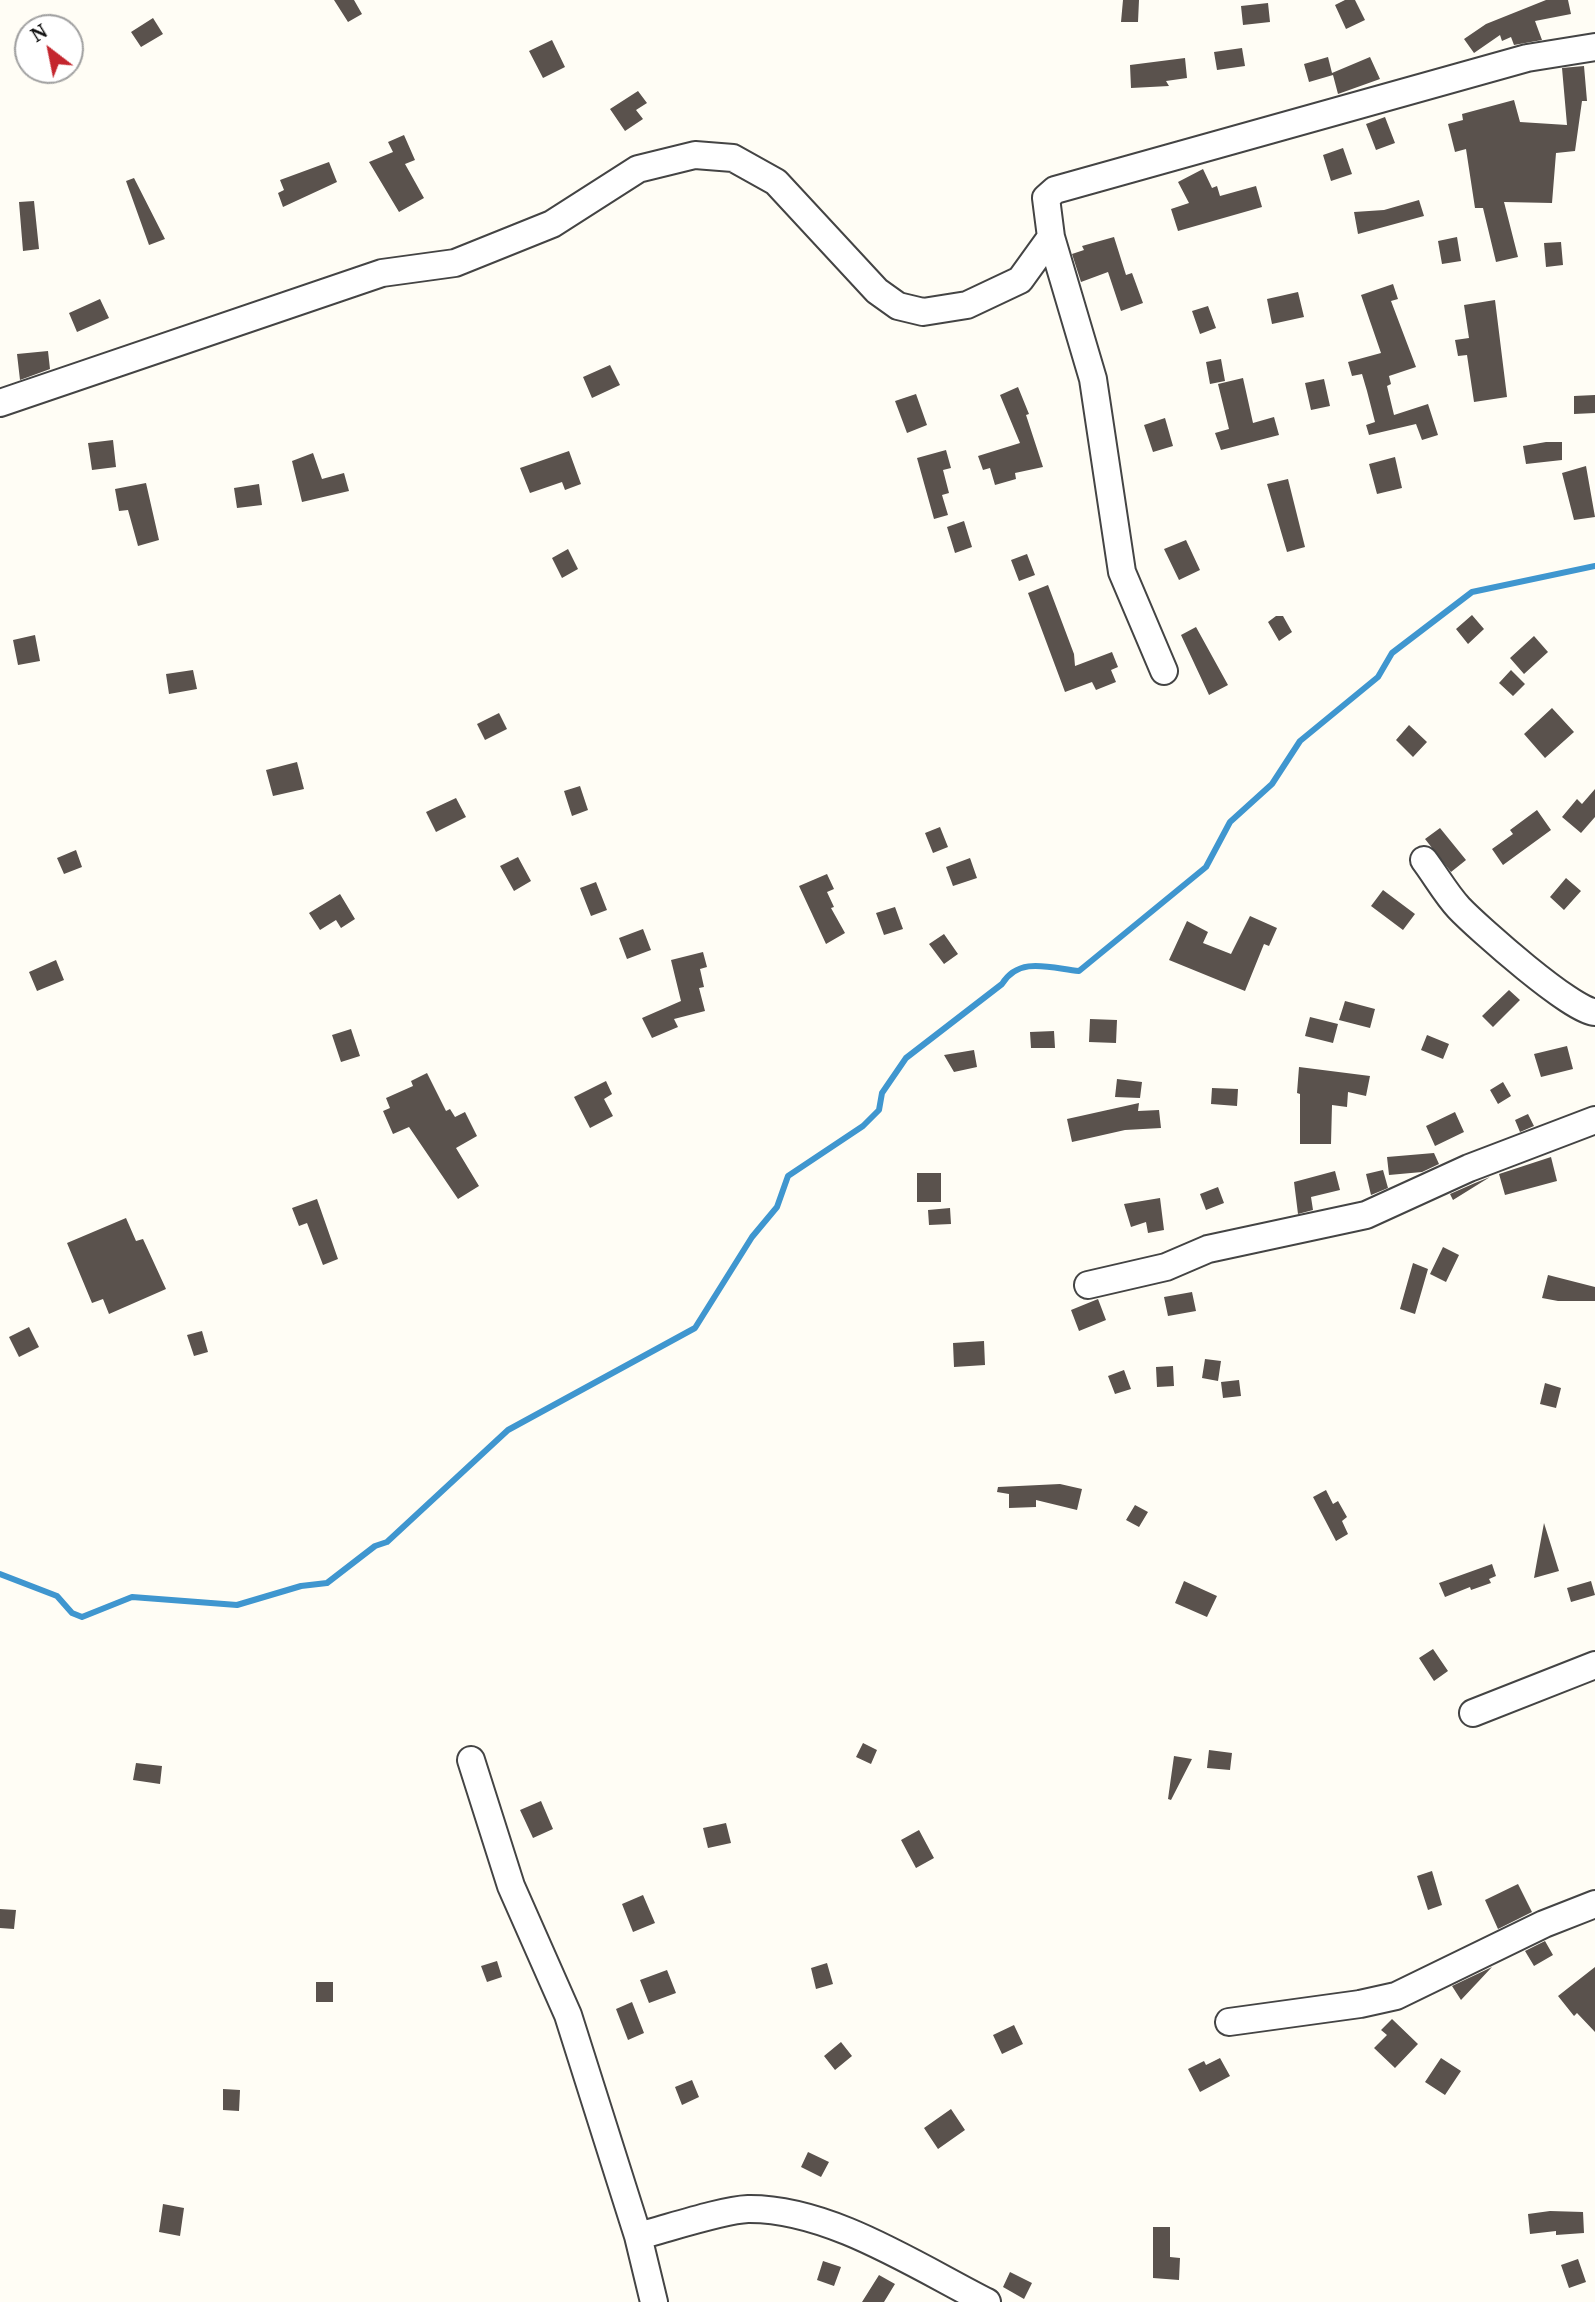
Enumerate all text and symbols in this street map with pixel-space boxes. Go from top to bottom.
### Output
north arrow [14,14,84,84]
text: N [26,18,52,48]

